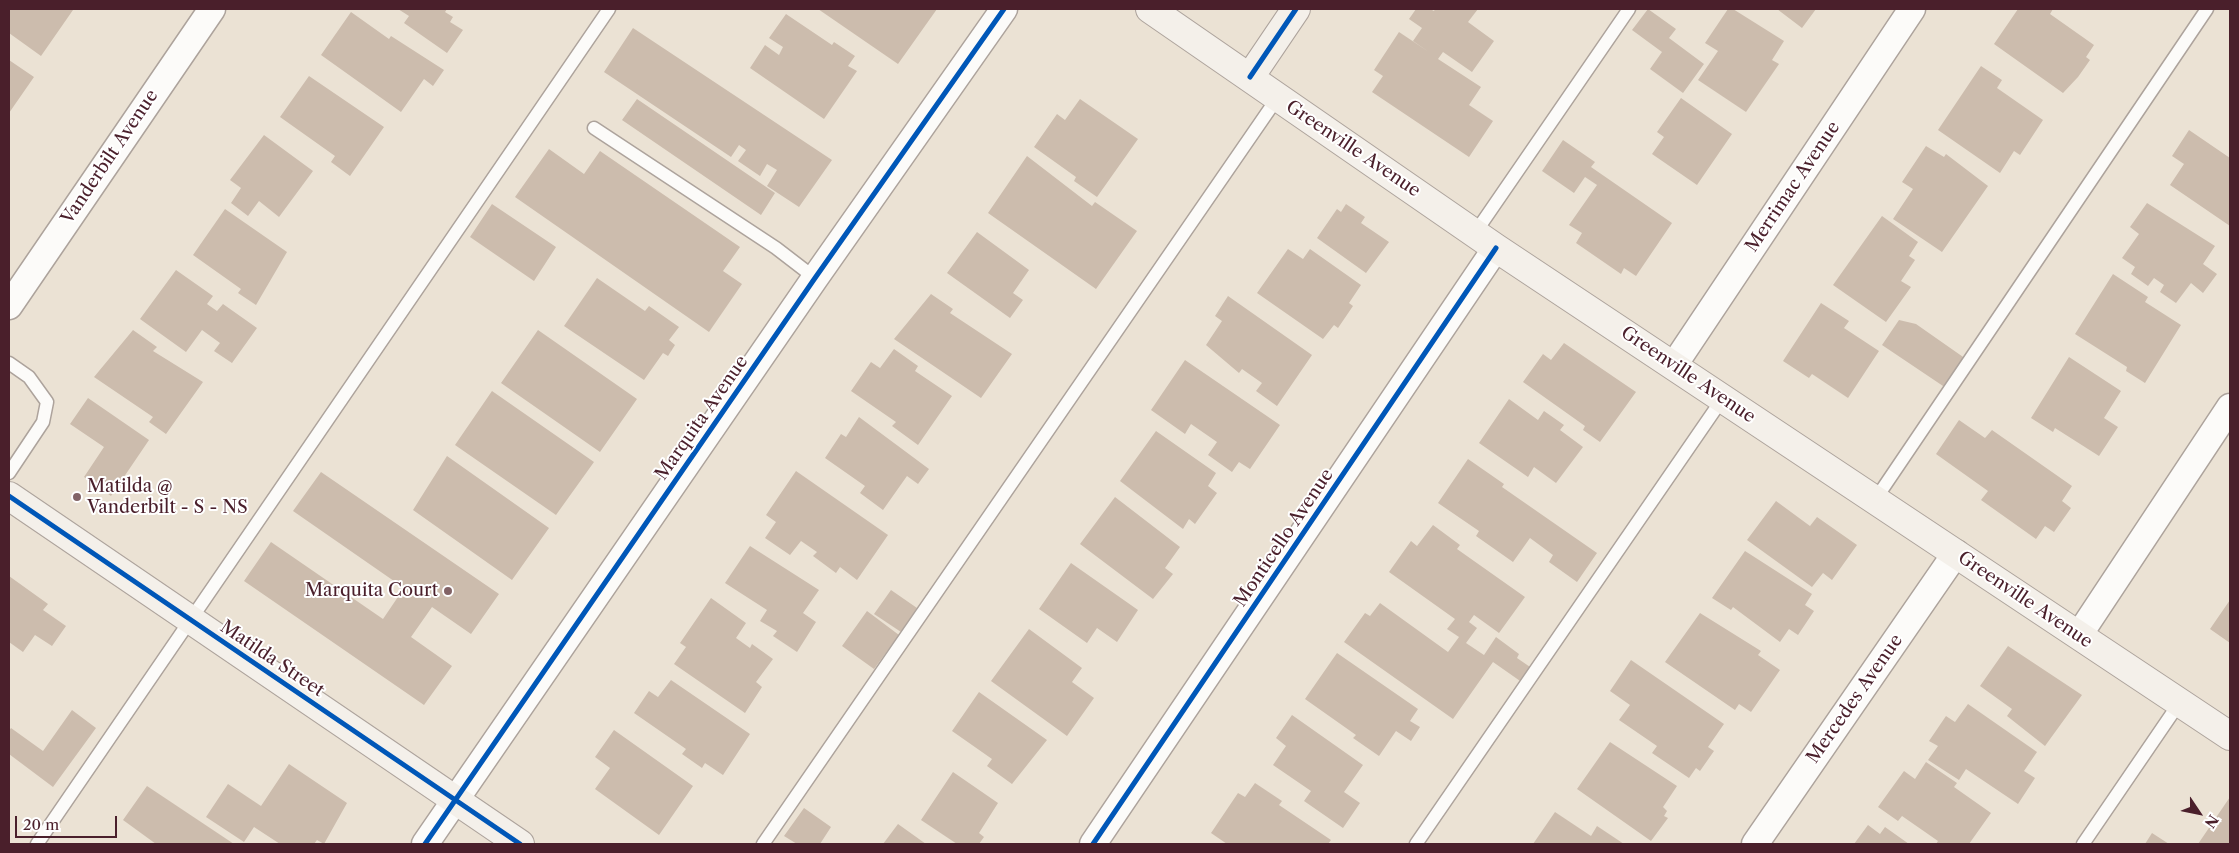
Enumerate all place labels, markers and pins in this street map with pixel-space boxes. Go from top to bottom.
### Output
place label: Matilda @ Vanderbilt - S - NS [87,476,248,518]
marker: Matilda @ Vanderbilt - S - NS [71,491,83,503]
place label: Marquita Court [305,580,438,602]
marker: Marquita Court [442,585,454,597]

